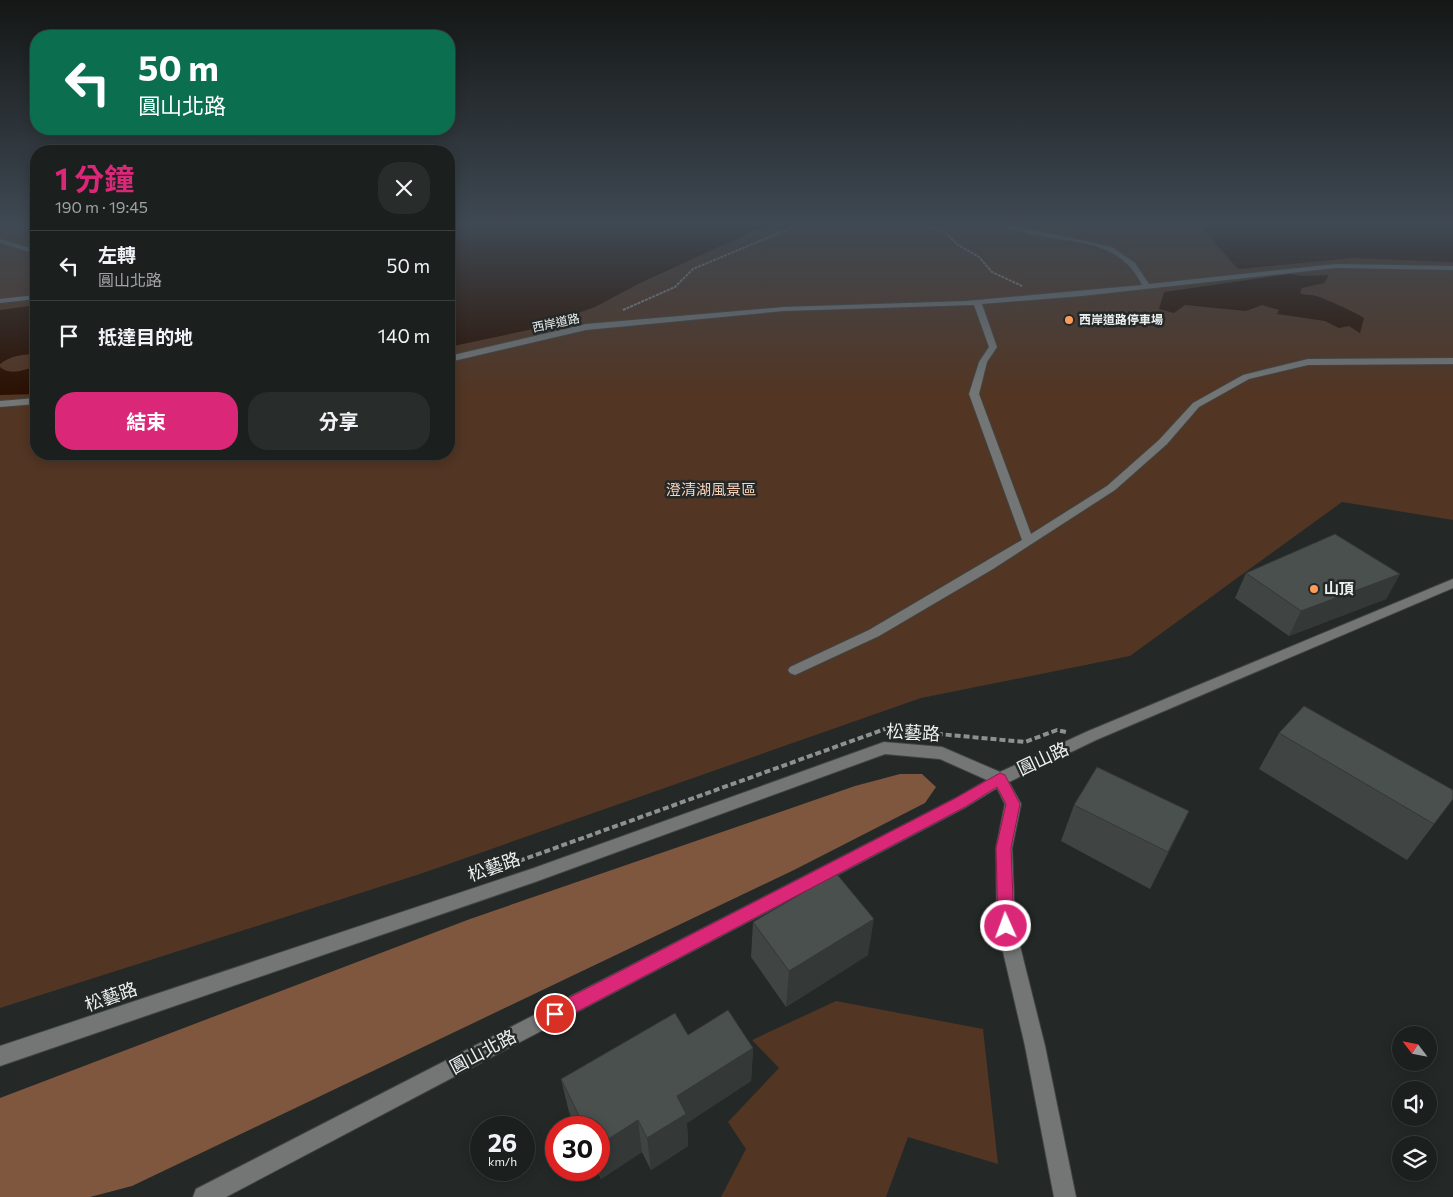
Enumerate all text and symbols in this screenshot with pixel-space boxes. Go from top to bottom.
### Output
text: 50 m [138,45,219,88]
icon: left [55,50,120,115]
text: 圓山北路 [138,92,226,119]
text: 1 分鐘 [55,159,134,196]
button: close [378,162,430,214]
text: 190 m · 19:45 [55,197,148,216]
text: 左轉 [98,243,136,266]
icon: left [55,252,83,280]
text: 50 m [386,254,430,277]
text: 圓山北路 [98,270,162,289]
street label: 西岸道路 [531,310,581,334]
place label: 西岸道路停車場 [1079,312,1163,326]
marker: 西岸道路停車場 [1063,314,1075,326]
icon: arrive [55,322,83,350]
text: 140 m [378,324,430,347]
text: 抵達目的地 [98,325,193,348]
button: 結束 [55,392,238,450]
button: 分享 [248,392,430,450]
park label: 澄清湖風景區 [666,480,756,498]
place label: 山頂 [1324,579,1354,597]
marker: 山頂 [1308,583,1320,595]
street label: 松藝路 [886,720,941,744]
street label: 圓山路 [1013,737,1072,779]
street label: 松藝路 [465,847,523,885]
position arrow [979,899,1031,951]
street label: 松藝路 [82,977,140,1015]
pin [534,993,576,1035]
icon: arrive [541,1000,569,1028]
street label: 圓山北路 [446,1025,519,1078]
north arrow [1392,1026,1438,1071]
map controls [1392,1026,1437,1181]
button: sound [1392,1081,1437,1126]
speed limit sign: 30 [545,1116,610,1181]
text: 26 [488,1127,517,1157]
button: layers [1392,1136,1437,1181]
text: km/h [488,1154,517,1168]

